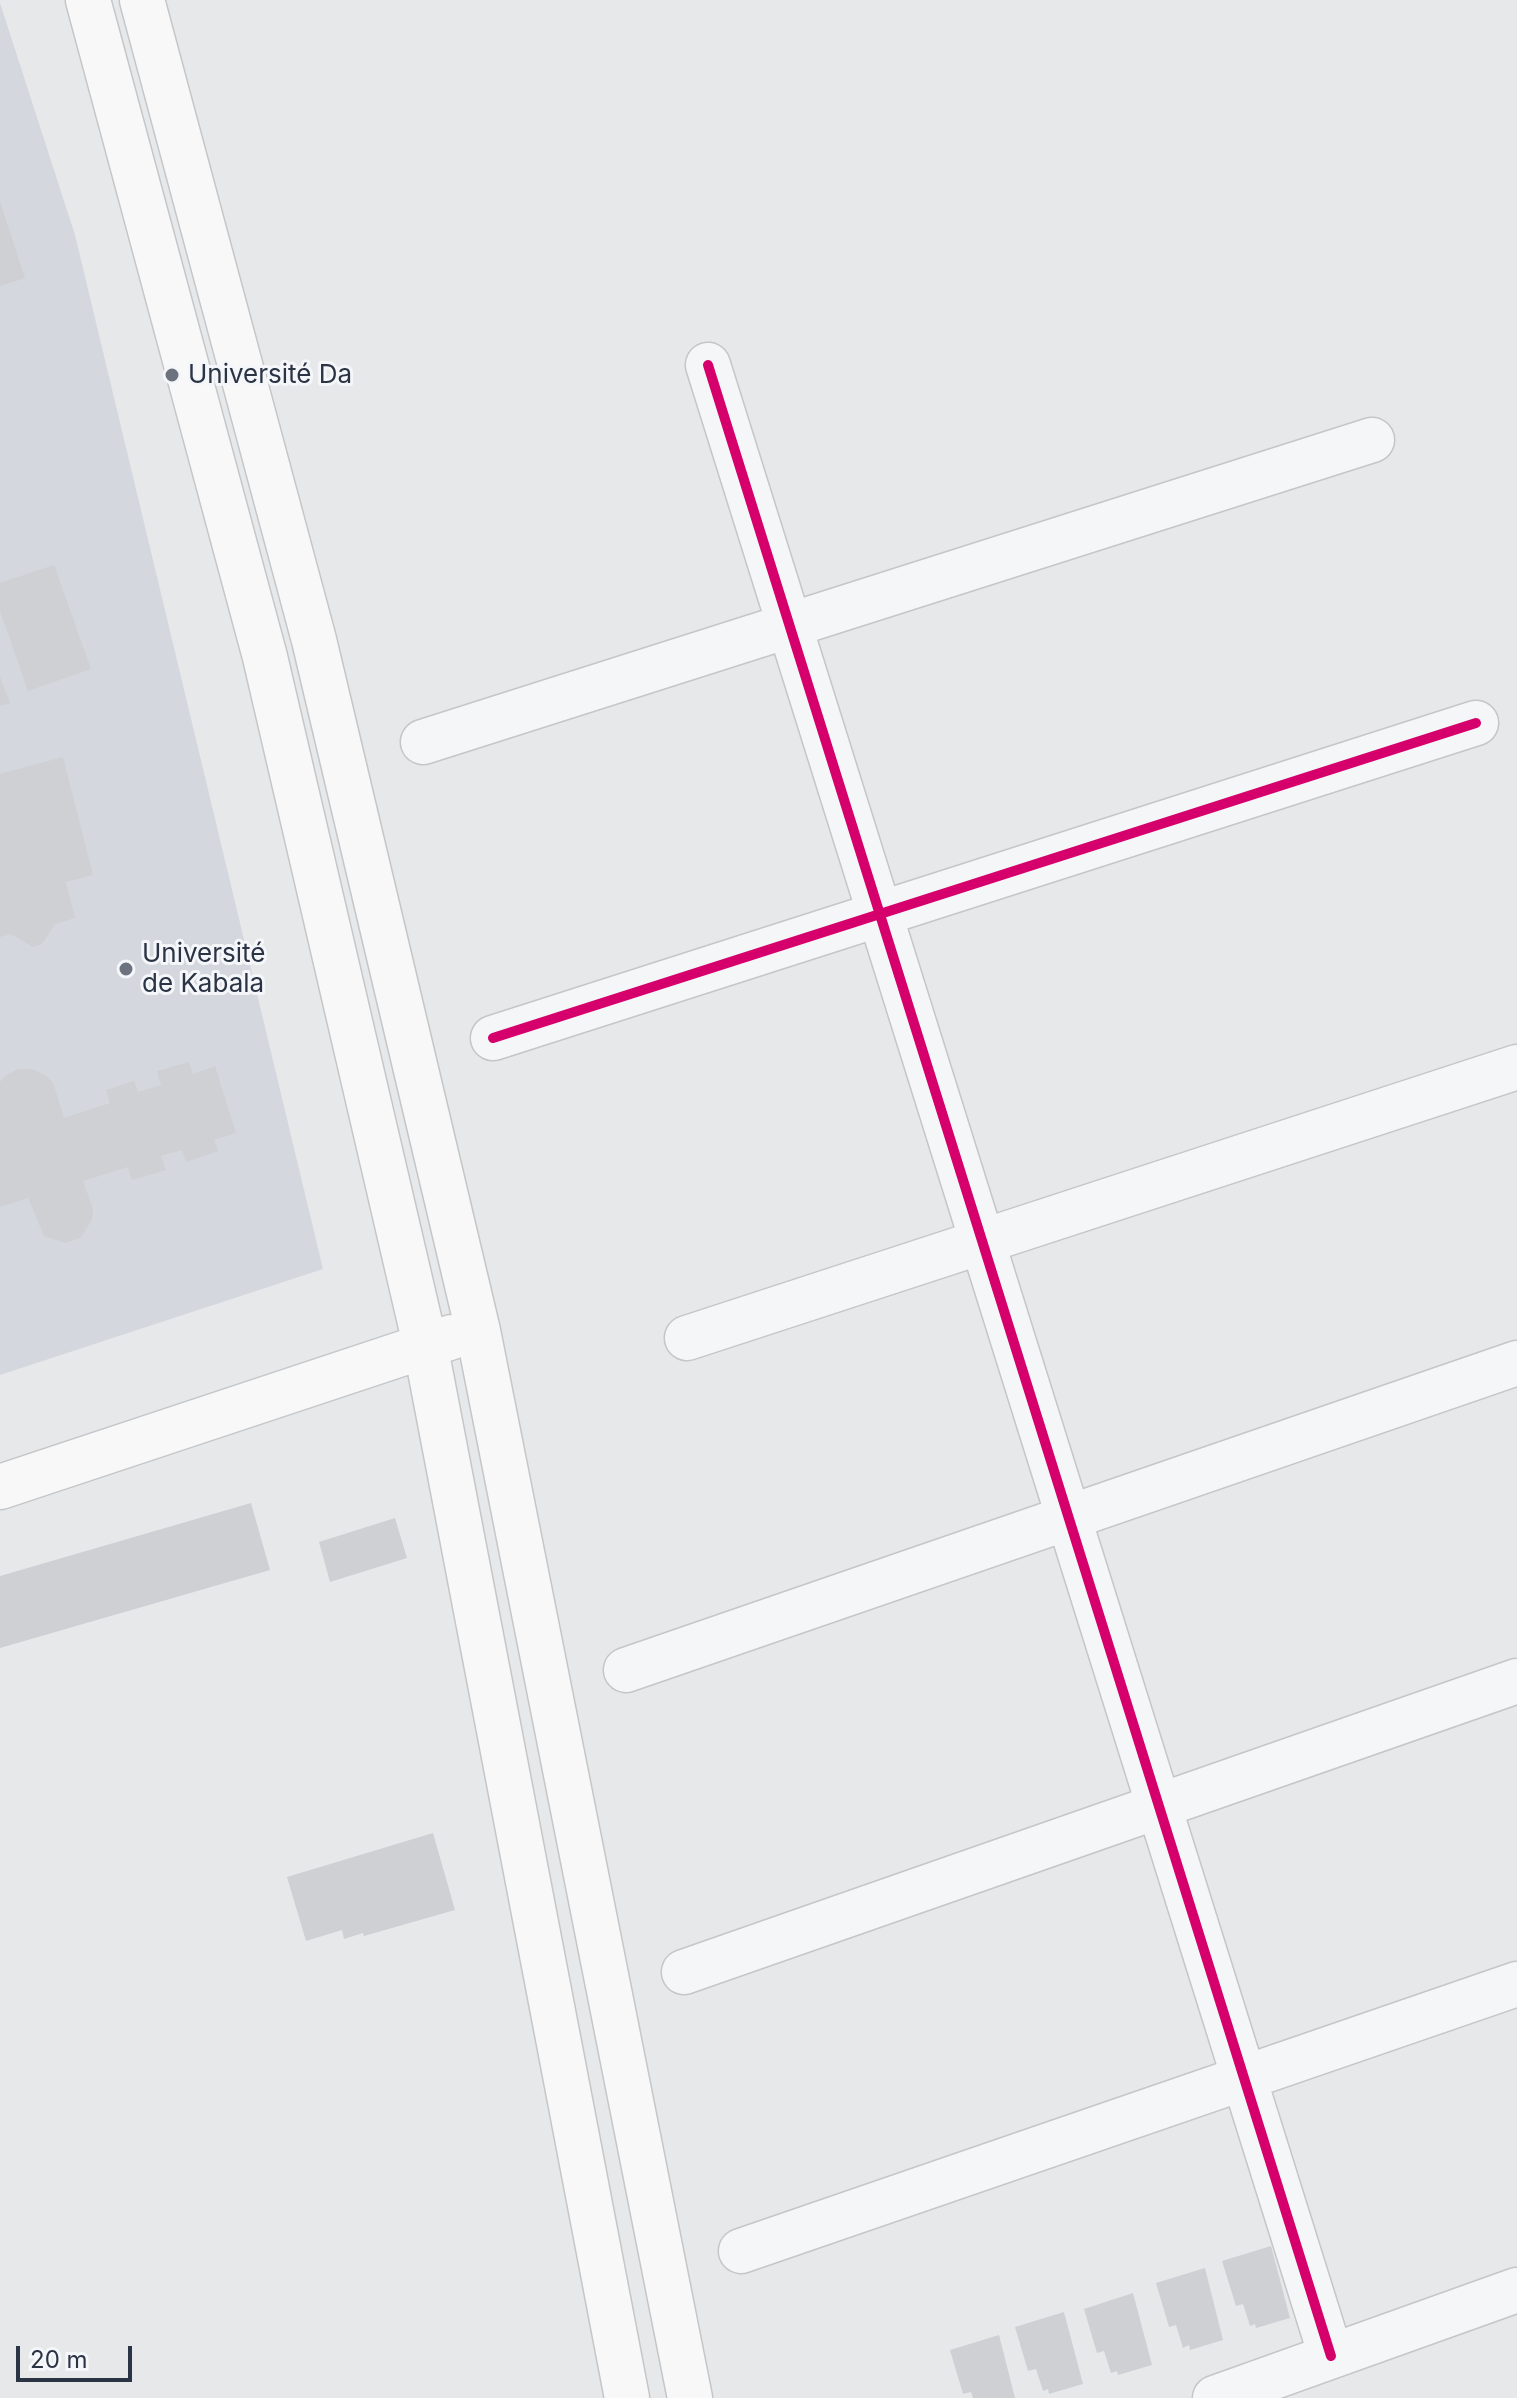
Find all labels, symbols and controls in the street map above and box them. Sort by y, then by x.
place label: Université Da [188,359,352,391]
marker: Université Da [163,366,181,384]
place label: Université de Kabala [142,938,265,1000]
marker: Université de Kabala [117,960,135,978]
scale bar [20,2330,136,2380]
text: 20 m [30,2345,88,2374]

